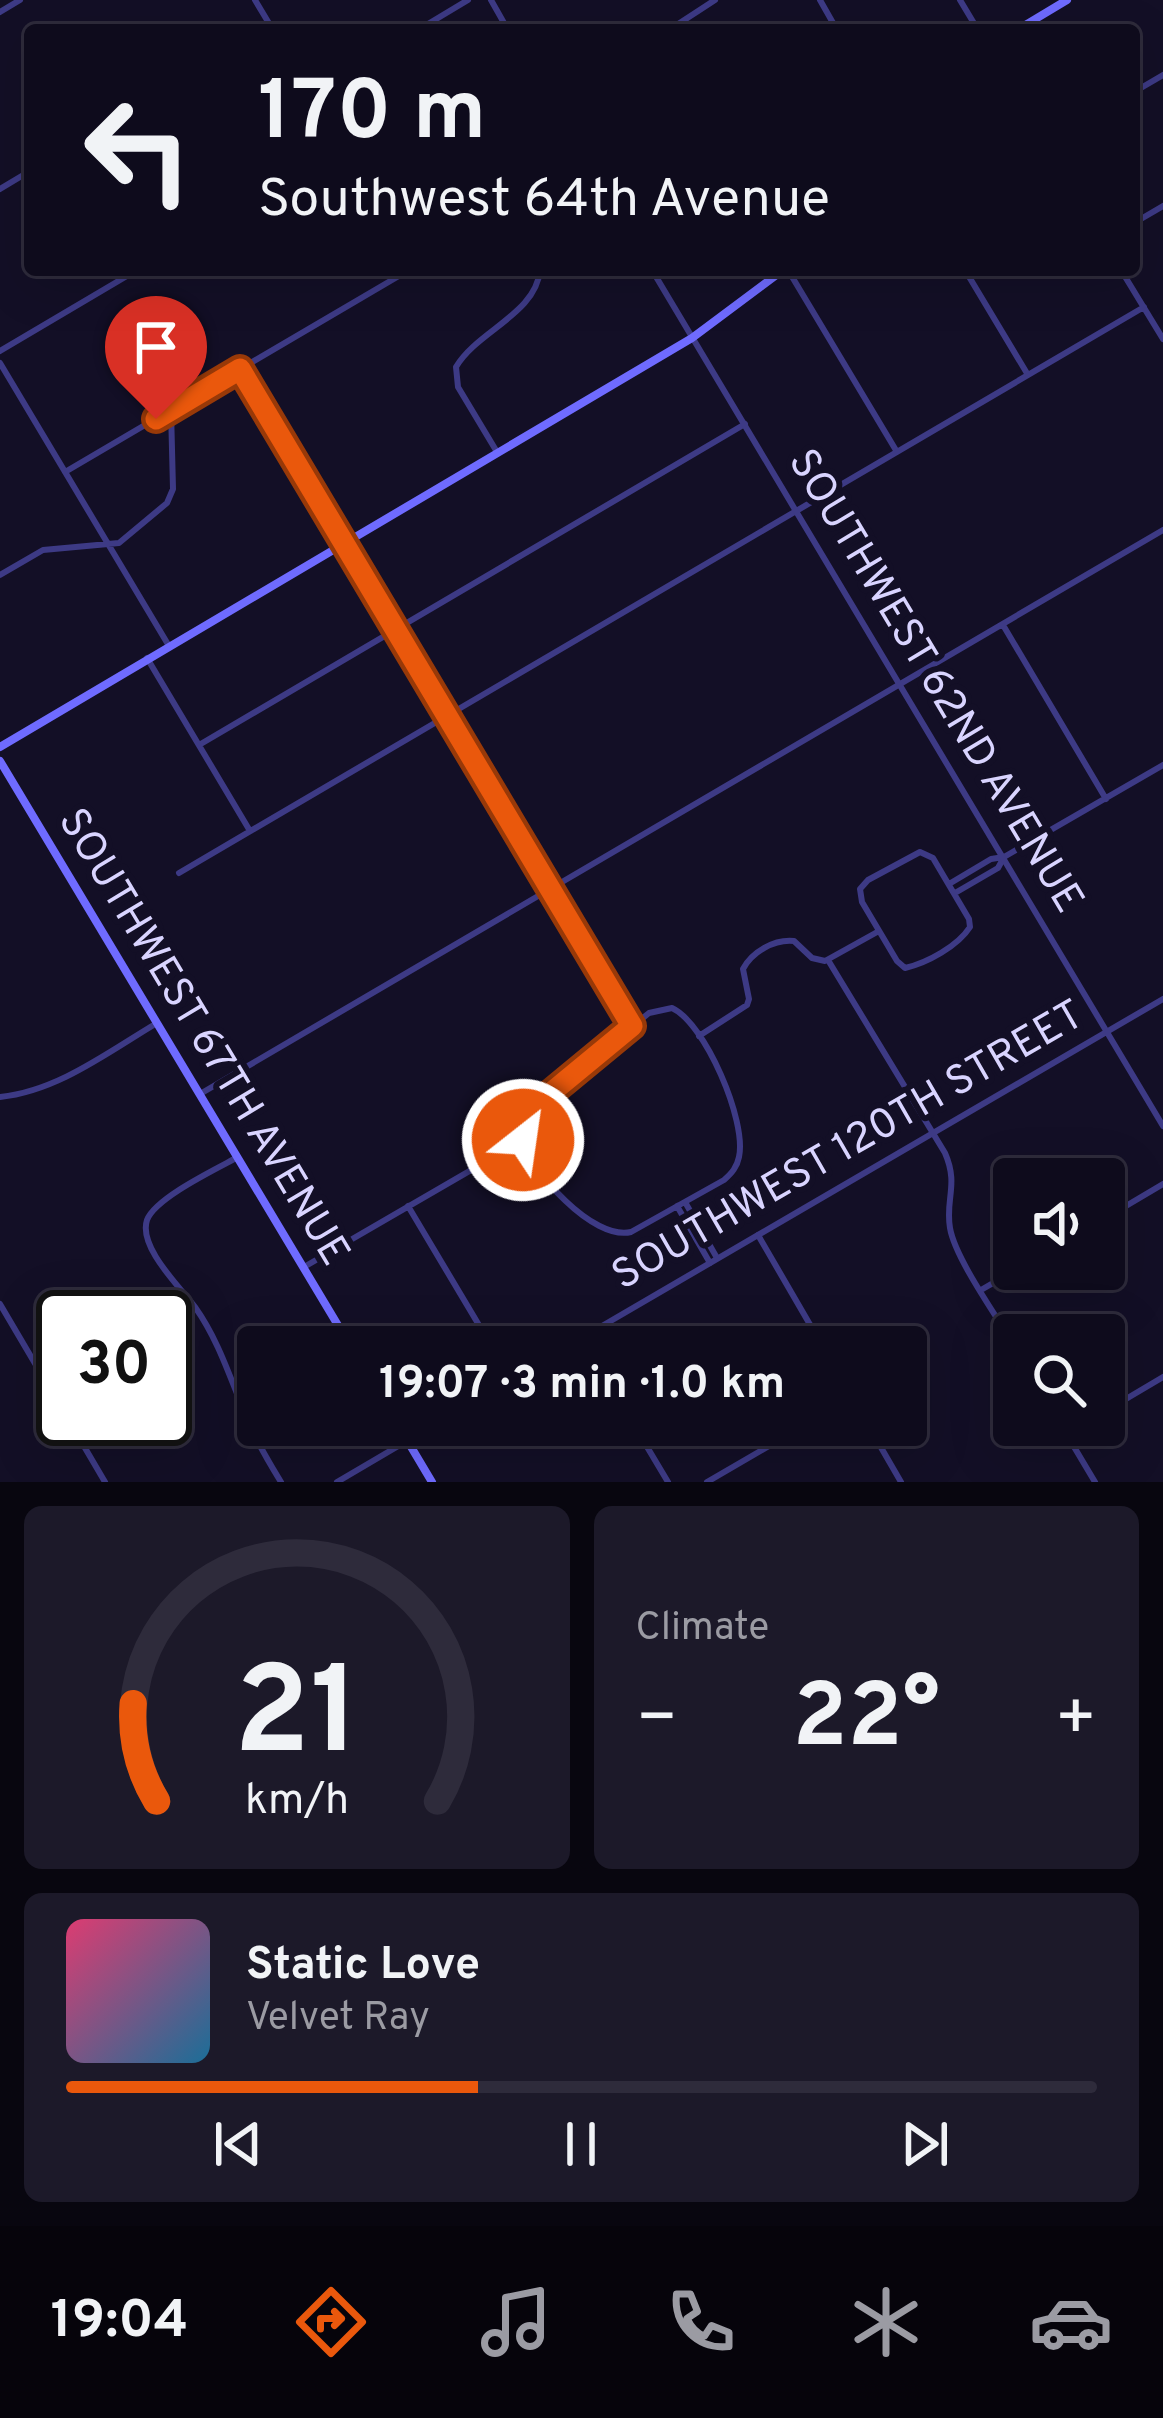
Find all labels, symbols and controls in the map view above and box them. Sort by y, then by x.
text: 170 m [258,63,486,169]
icon: left [60,72,216,228]
text: Southwest 64th Avenue [258,167,830,236]
pin [105,296,207,419]
icon: arrive [123,314,189,380]
street label: SOUTHWEST 62ND AVENUE [774,440,1094,924]
street label: SOUTHWEST 67TH AVENUE [44,800,360,1276]
street label: SOUTHWEST 120TH STREET [603,990,1095,1304]
position arrow [460,1077,586,1203]
map controls [993,1158,1125,1446]
button: sound [993,1158,1125,1290]
speed limit sign: 30 [36,1290,192,1446]
button: search [993,1314,1125,1446]
text: 19:07 · 3 min · 1.0 km [379,1357,785,1414]
text: Climate [636,1605,769,1654]
text: 21 [234,1640,360,1798]
text: 22° [792,1665,940,1778]
text: − [636,1680,678,1763]
text: + [1054,1680,1097,1763]
text: km/h [245,1774,349,1828]
text: Static Love [246,1938,480,1995]
text: Velvet Ray [246,1995,430,2044]
icon: previous [205,2111,271,2177]
icon: pause [548,2111,614,2177]
icon: next [892,2111,958,2177]
icon: directions [289,2280,373,2364]
icon: music [474,2280,558,2364]
icon: phone [659,2280,743,2364]
icon: climate [844,2280,928,2364]
icon: car [1029,2280,1113,2364]
text: 19:04 [50,2288,189,2357]

